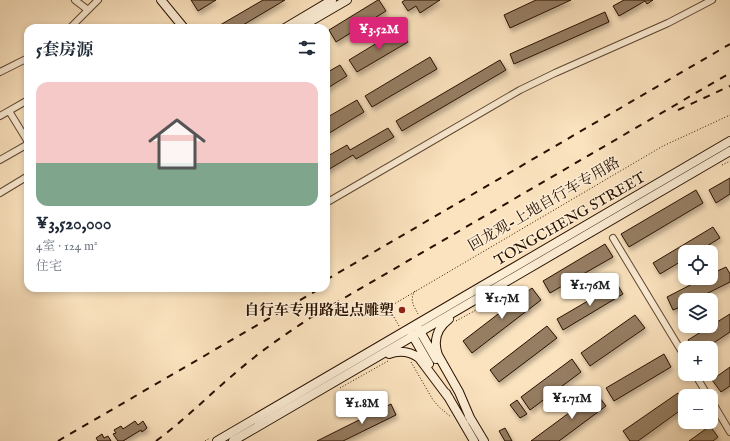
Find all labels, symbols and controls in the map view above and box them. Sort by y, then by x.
pin: ¥3.52M [346,17,412,51]
text: ¥3.52M [359,21,399,38]
icon: filters [296,37,318,59]
text: 5套房源 [36,40,93,61]
icon: home [141,108,213,180]
street label: 回龙观-上地自行车专用路 [465,153,623,255]
street label: TONGCHENG STREET [491,168,649,270]
text: ¥3,520,000 [36,214,111,235]
text: 4室 · 124 m² [36,238,98,255]
map controls [678,245,718,429]
button: locate [678,245,718,285]
text: 住宅 [36,258,62,275]
pin: ¥1.76M [557,273,623,307]
text: ¥1.76M [570,277,610,294]
pin: ¥1.7M [474,286,530,320]
text: ¥1.7M [485,290,519,307]
button: layers [678,293,718,333]
place label: 自行车专用路起点雕塑 [244,301,394,320]
marker: 自行车专用路起点雕塑 [397,305,407,315]
button: + [678,341,718,381]
pin: ¥1.71M [539,386,605,420]
button: − [678,389,718,429]
text: ¥1.71M [552,390,592,407]
pin: ¥1.8M [334,391,390,425]
text: ¥1.8M [345,395,379,412]

